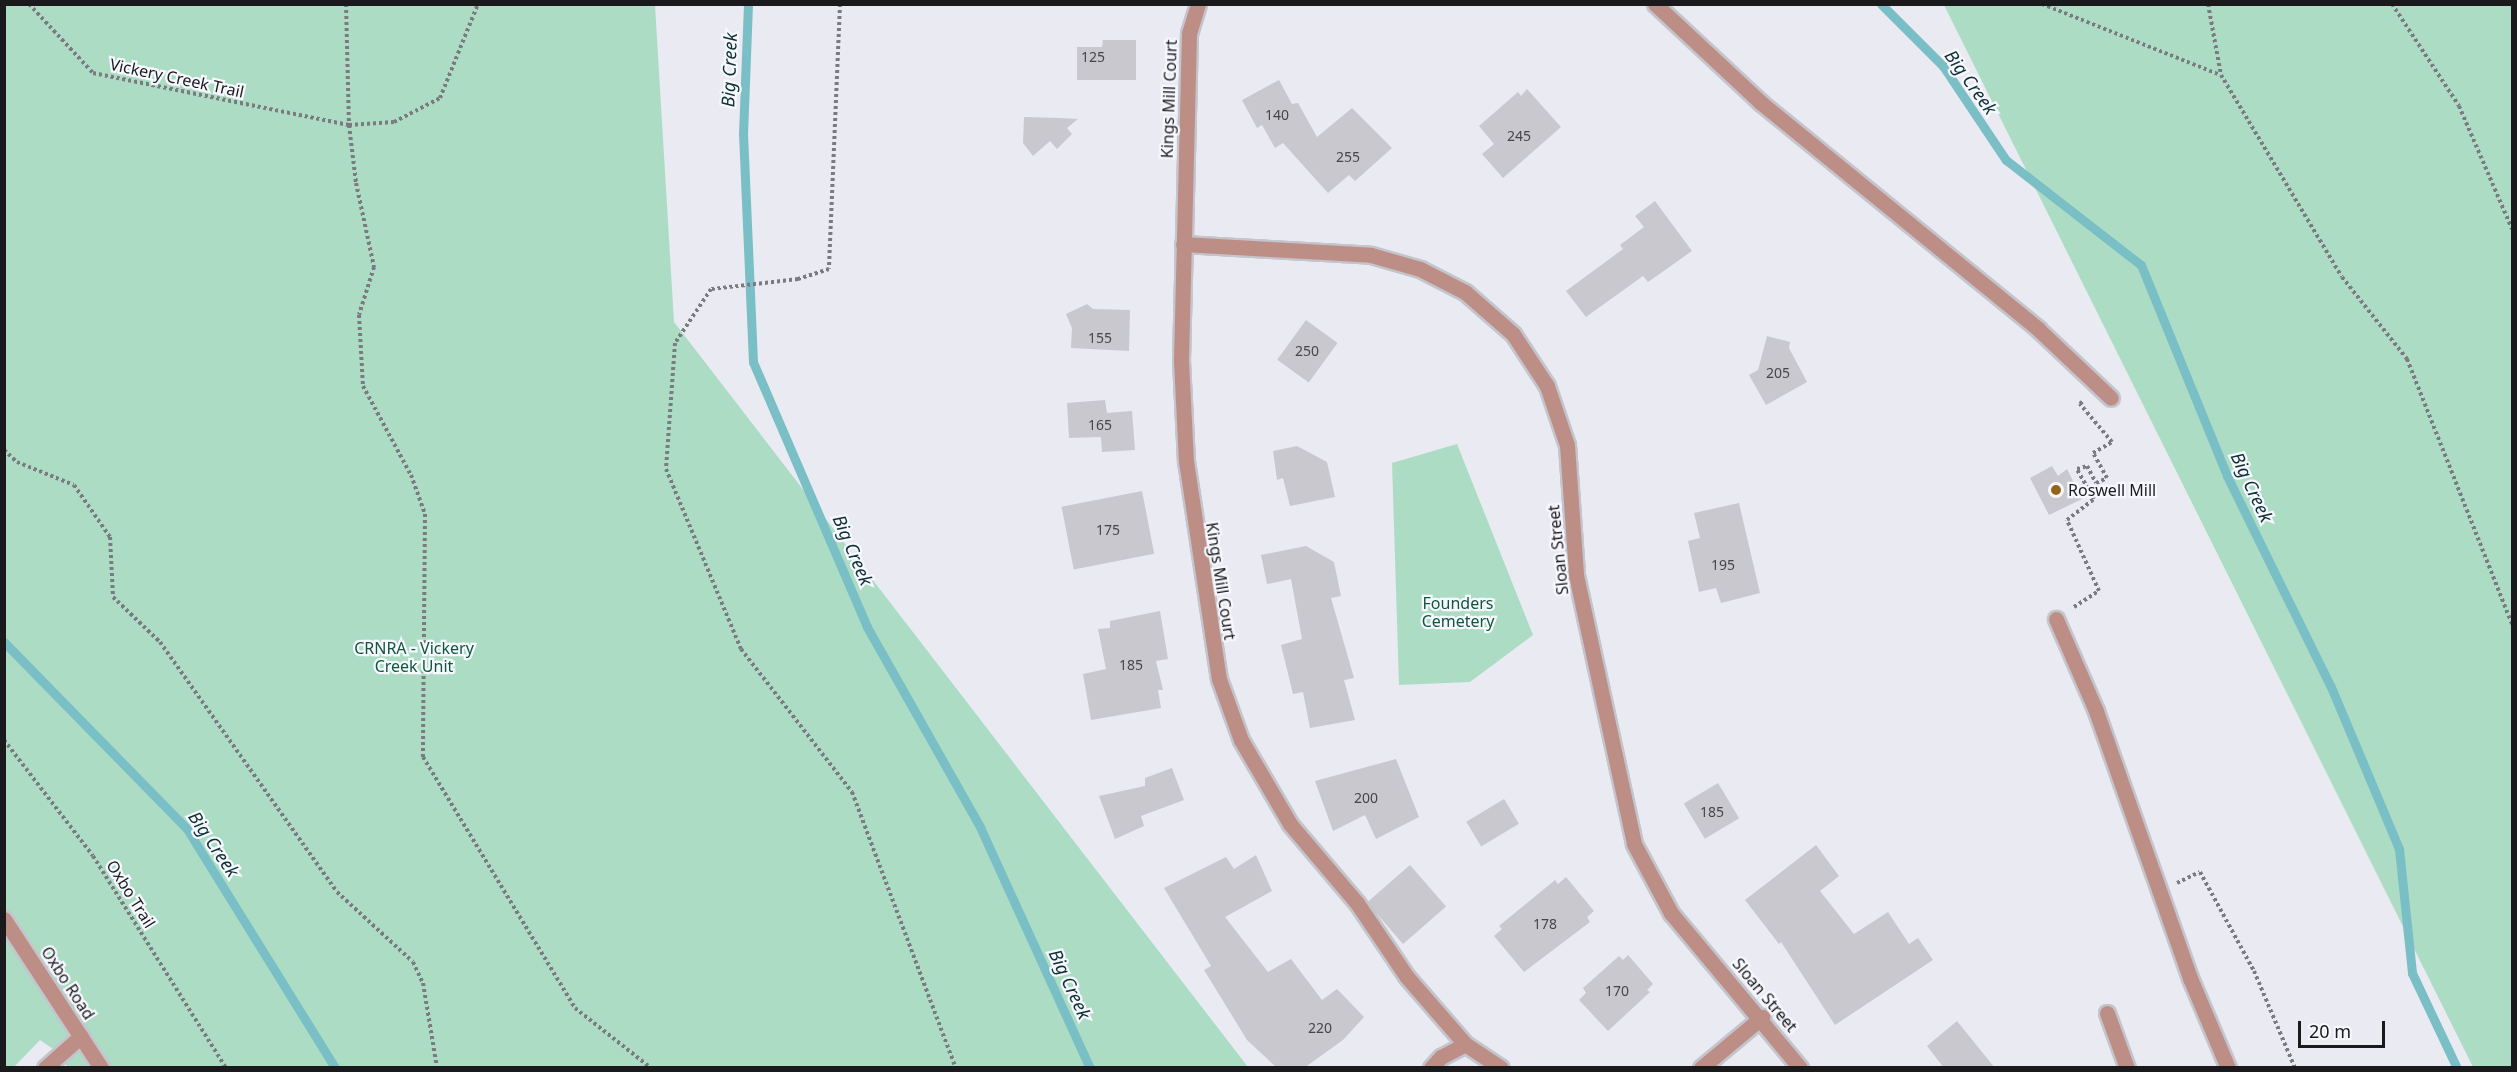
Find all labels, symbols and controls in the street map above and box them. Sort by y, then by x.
water label: Big Creek [717,32,741,108]
street label: Kings Mill Court [1157,39,1181,159]
water label: Big Creek [1940,45,2002,119]
house number: 125 [1081,49,1105,65]
street label: Vickery Creek Trail [108,54,246,102]
house number: 140 [1265,107,1289,123]
house number: 245 [1507,128,1531,144]
house number: 255 [1336,149,1360,165]
house number: 155 [1088,330,1112,346]
house number: 250 [1295,343,1319,359]
house number: 205 [1766,365,1790,381]
house number: 165 [1088,417,1112,433]
water label: Big Creek [2226,449,2278,525]
place label: Roswell Mill [2068,480,2156,500]
marker: Roswell Mill [2049,483,2063,497]
street label: Sloan Street [1544,504,1572,596]
water label: Big Creek [828,511,878,589]
street label: Kings Mill Court [1202,521,1240,641]
house number: 175 [1096,522,1120,538]
house number: 195 [1711,557,1735,573]
park label: Founders Cemetery [1422,593,1494,631]
park label: CRNRA - Vickery Creek Unit [354,638,474,676]
house number: 185 [1119,657,1143,673]
house number: 200 [1354,790,1378,806]
house number: 185 [1700,804,1724,820]
water label: Big Creek [184,807,244,881]
street label: Oxbo Trail [103,857,159,931]
house number: 178 [1533,916,1557,932]
street label: Oxbo Road [37,943,99,1023]
water label: Big Creek [1044,946,1096,1022]
street label: Sloan Street [1729,954,1801,1036]
house number: 170 [1605,983,1629,999]
scale bar [2301,1009,2388,1047]
text: 20 m [2309,1019,2351,1043]
house number: 220 [1308,1020,1332,1036]

